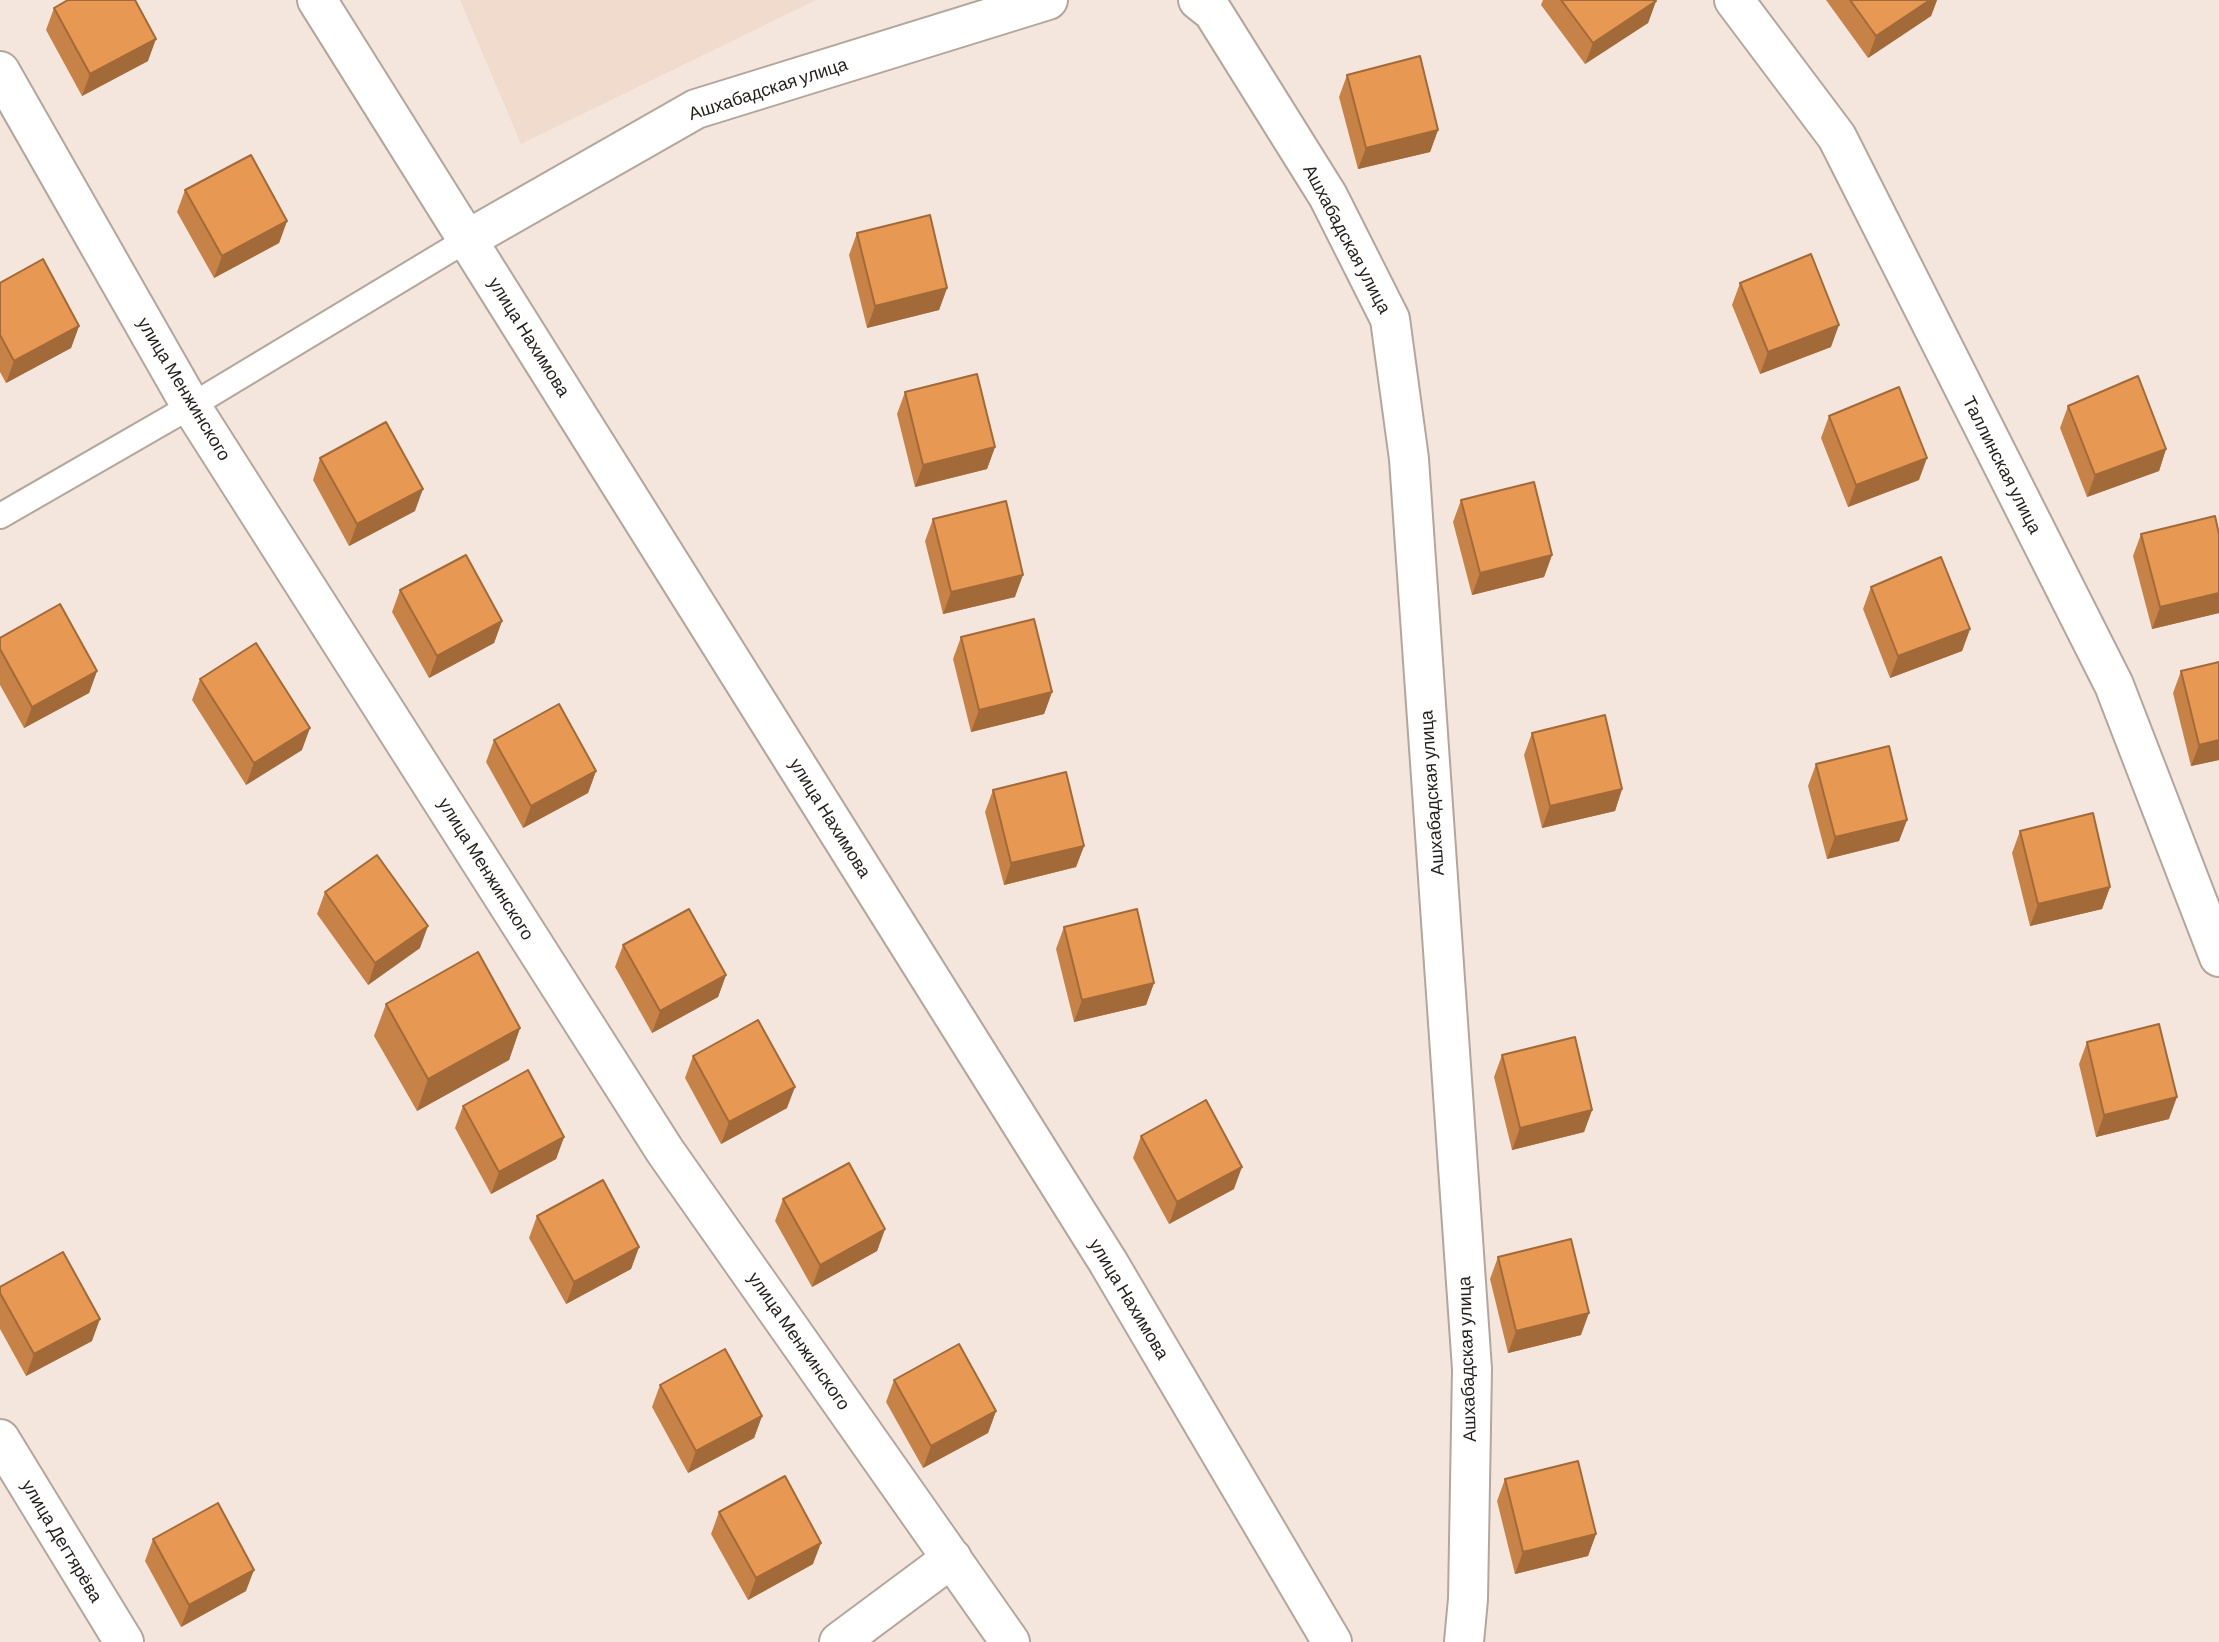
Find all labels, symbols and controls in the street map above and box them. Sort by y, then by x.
street label: Ашхабадская улица [686,53,850,125]
street label: Ашхабадская улица [1299,161,1395,317]
street label: улица Нахимова [484,273,574,401]
street label: улица Менжинского [133,313,235,465]
street label: Таллинская улица [1958,393,2046,537]
street label: Ашхабадская улица [1415,710,1449,876]
street label: улица Нахимова [785,754,875,882]
street label: улица Менжинского [434,794,538,944]
street label: улица Нахимова [1084,1235,1174,1363]
street label: улица Менжинского [743,1268,855,1414]
street label: Ашхабадская улица [1453,1276,1481,1442]
street label: улица Дегтярёва [17,1476,107,1606]

